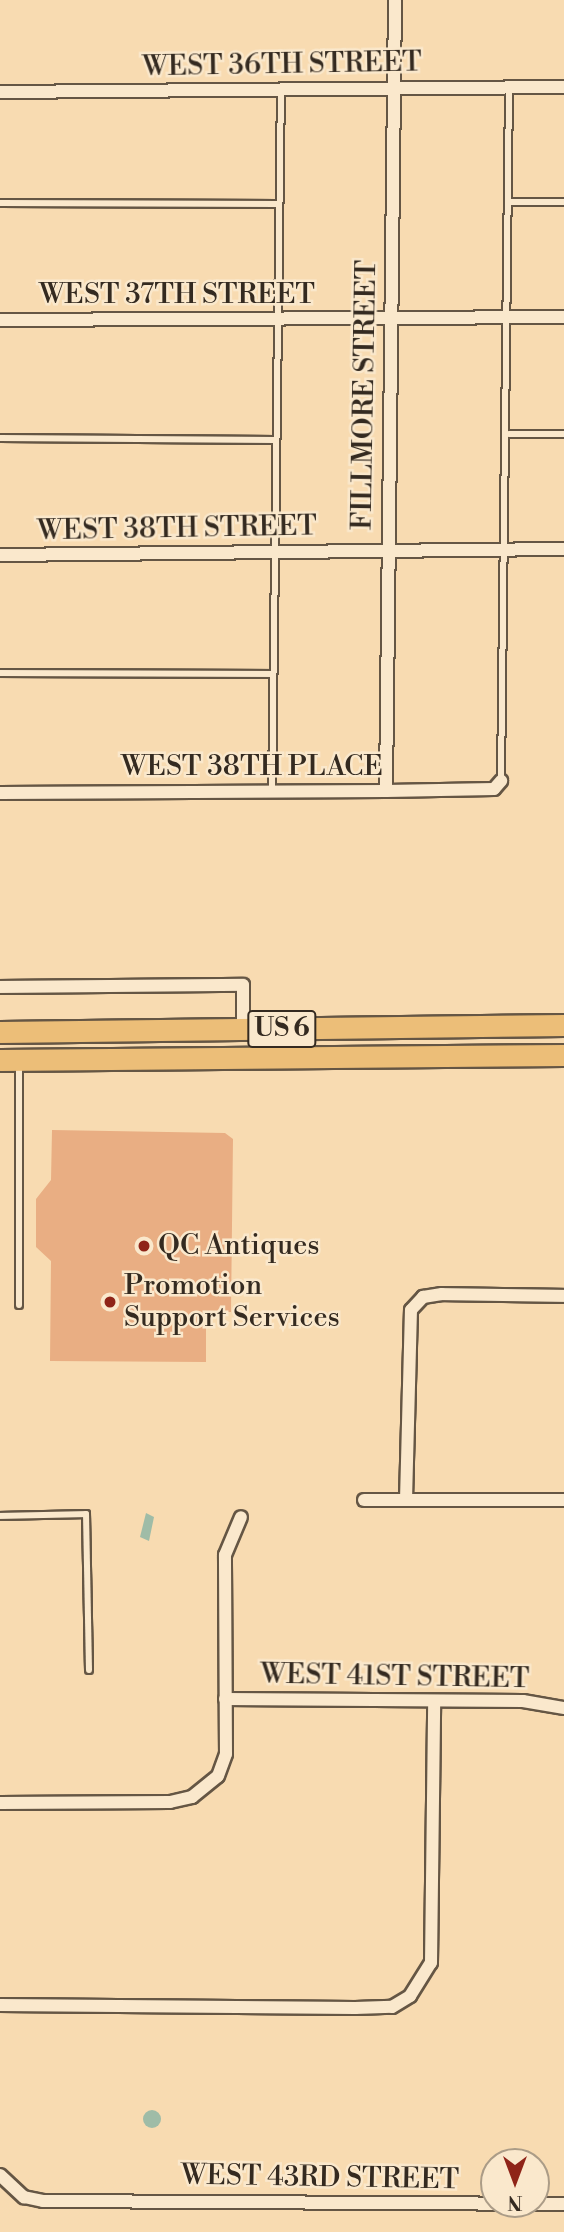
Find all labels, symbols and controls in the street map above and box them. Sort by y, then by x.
street label: WEST 36TH STREET [142,46,422,84]
street label: FILLMORE STREET [346,260,384,530]
street label: WEST 37TH STREET [39,278,315,312]
street label: WEST 38TH STREET [37,510,317,548]
street label: WEST 38TH PLACE [121,750,383,784]
road number: US 6 [247,1006,317,1052]
place label: QC Antiques [158,1229,320,1263]
marker: QC Antiques [136,1238,152,1254]
place label: Promotion Support Services [124,1269,340,1335]
marker: Promotion Support Services [102,1294,118,1310]
street label: WEST 41ST STREET [260,1658,530,1696]
north arrow [480,2148,550,2218]
street label: WEST 43RD STREET [181,2159,459,2197]
text: N [507,2190,523,2214]

